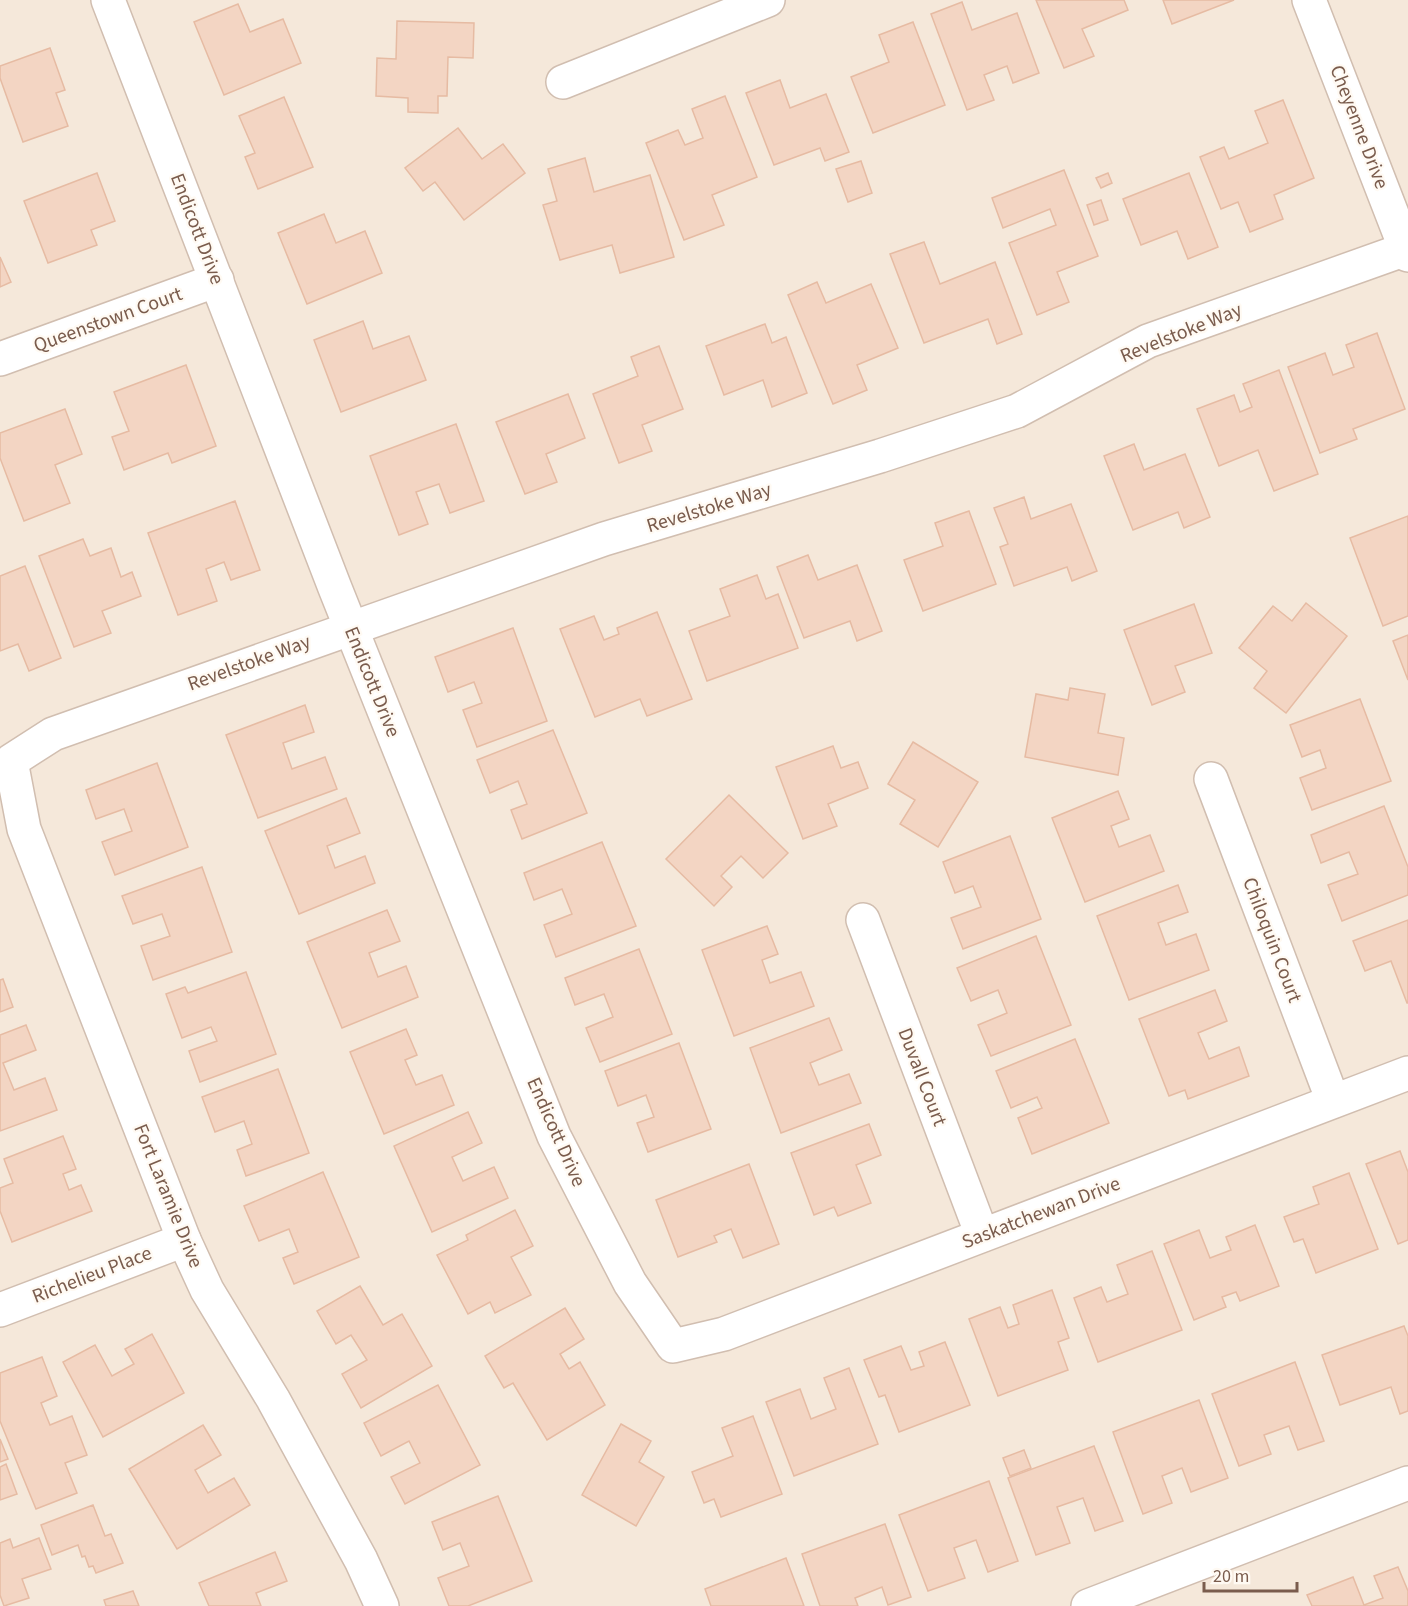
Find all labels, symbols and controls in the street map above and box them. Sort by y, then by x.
street label: Cheyenne Drive [1323,61,1396,193]
street label: Endicott Drive [163,169,231,289]
street label: Queenstown Court [30,280,186,360]
street label: Revelstoke Way [1116,296,1247,370]
street label: Revelstoke Way [643,476,775,540]
street label: Endicott Drive [337,622,407,742]
street label: Revelstoke Way [184,628,315,698]
street label: Chiloquin Court [1235,873,1309,1007]
street label: Duvall Court [890,1024,954,1130]
street label: Endicott Drive [519,1073,593,1191]
street label: Fort Laramie Drive [126,1120,210,1272]
street label: Saskatchewan Drive [958,1170,1124,1256]
street label: Richelieu Place [28,1239,156,1311]
scale bar [1204,1555,1297,1593]
text: 20 m [1213,1564,1249,1589]

